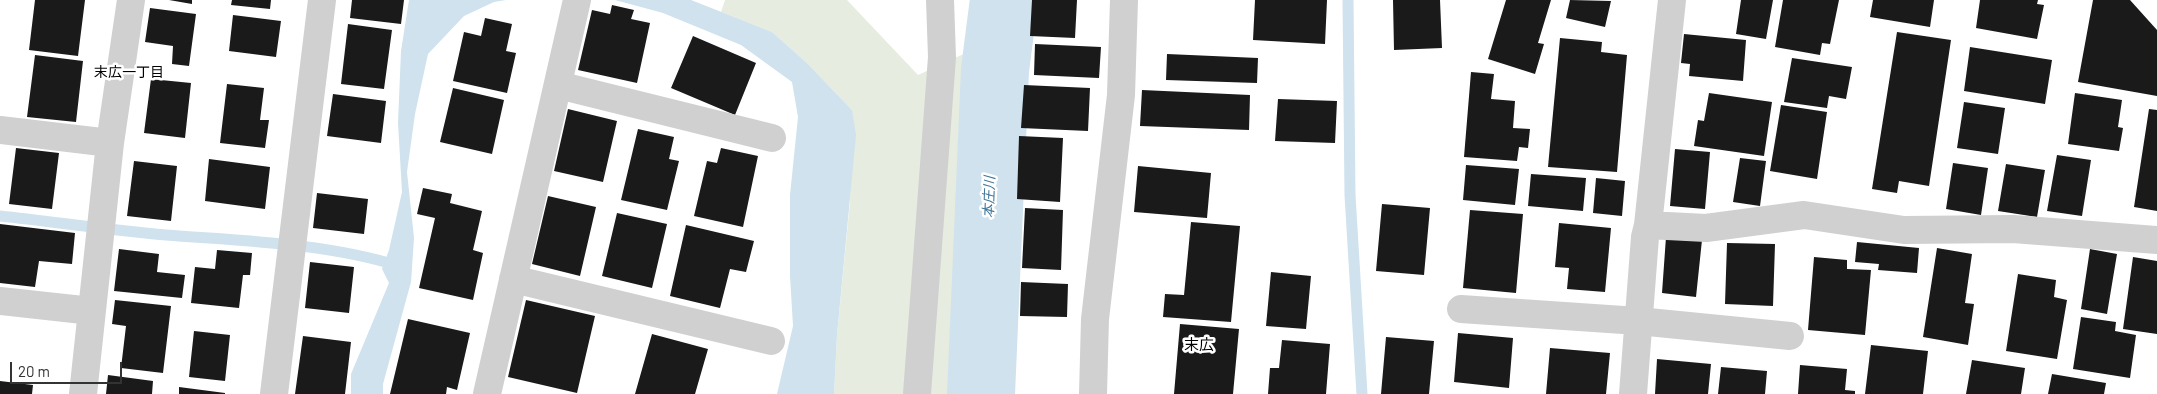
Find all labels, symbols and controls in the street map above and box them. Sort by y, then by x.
district label: 末広一丁目 [94,64,164,80]
water label: 本庄川 [980,176,998,218]
district label: 末広 [1184,336,1214,354]
scale bar [12,352,125,384]
text: 20 m [18,362,50,380]

